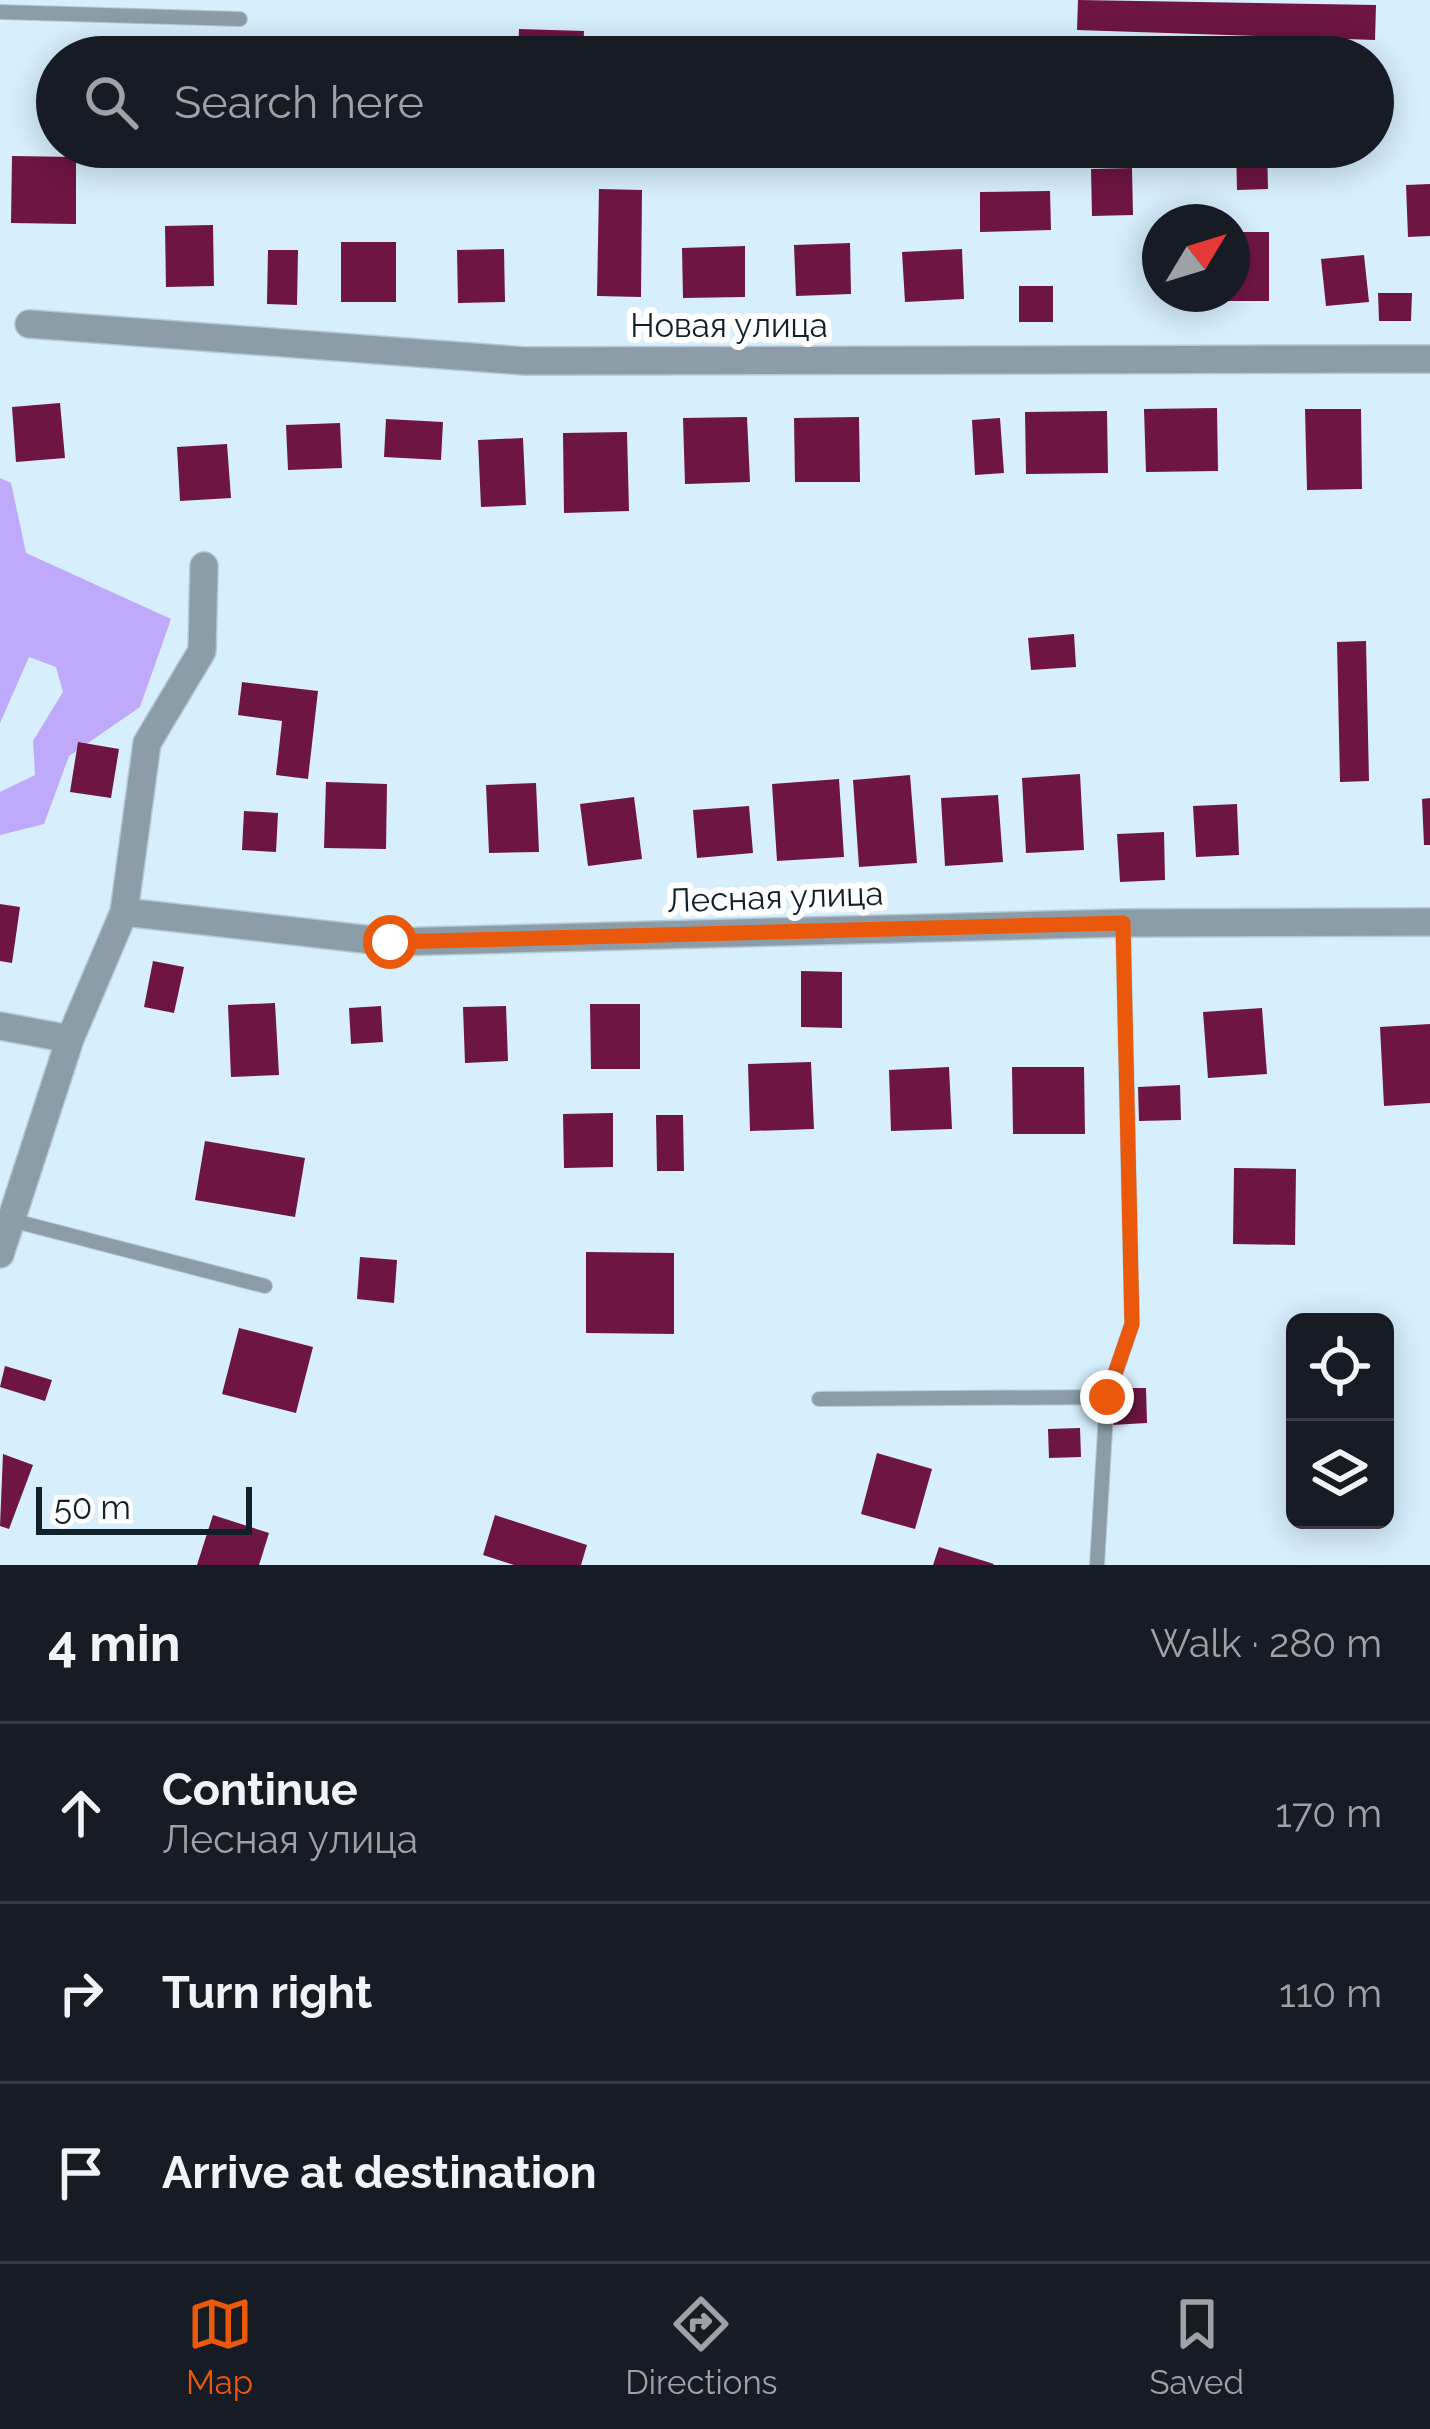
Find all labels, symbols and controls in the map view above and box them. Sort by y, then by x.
search box [36,36,1394,168]
icon: search [78,69,144,135]
text: Search here [174,76,424,129]
north arrow [1142,204,1250,312]
street label: Новая улица [630,306,828,345]
street label: Лесная улица [666,874,884,920]
route start [363,915,417,969]
map controls [1286,1313,1394,1529]
button: locate [1286,1313,1394,1421]
route end [1080,1370,1134,1424]
button: layers [1286,1421,1394,1529]
scale bar [36,1481,252,1534]
text: 50 m [54,1488,131,1527]
text: 4 min [48,1613,181,1673]
text: Walk · 280 m [1150,1620,1382,1666]
text: Continue [162,1763,358,1816]
icon: ahead [48,1780,114,1846]
text: 170 m [1275,1790,1382,1836]
text: Лесная улица [162,1816,418,1862]
icon: right [48,1960,114,2026]
text: Turn right [162,1966,372,2019]
text: 110 m [1279,1970,1382,2016]
icon: arrive [48,2140,114,2206]
text: Arrive at destination [162,2146,597,2199]
tab: Map [186,2291,253,2402]
tab: Directions [625,2291,778,2402]
tab: Saved [1150,2291,1244,2402]

